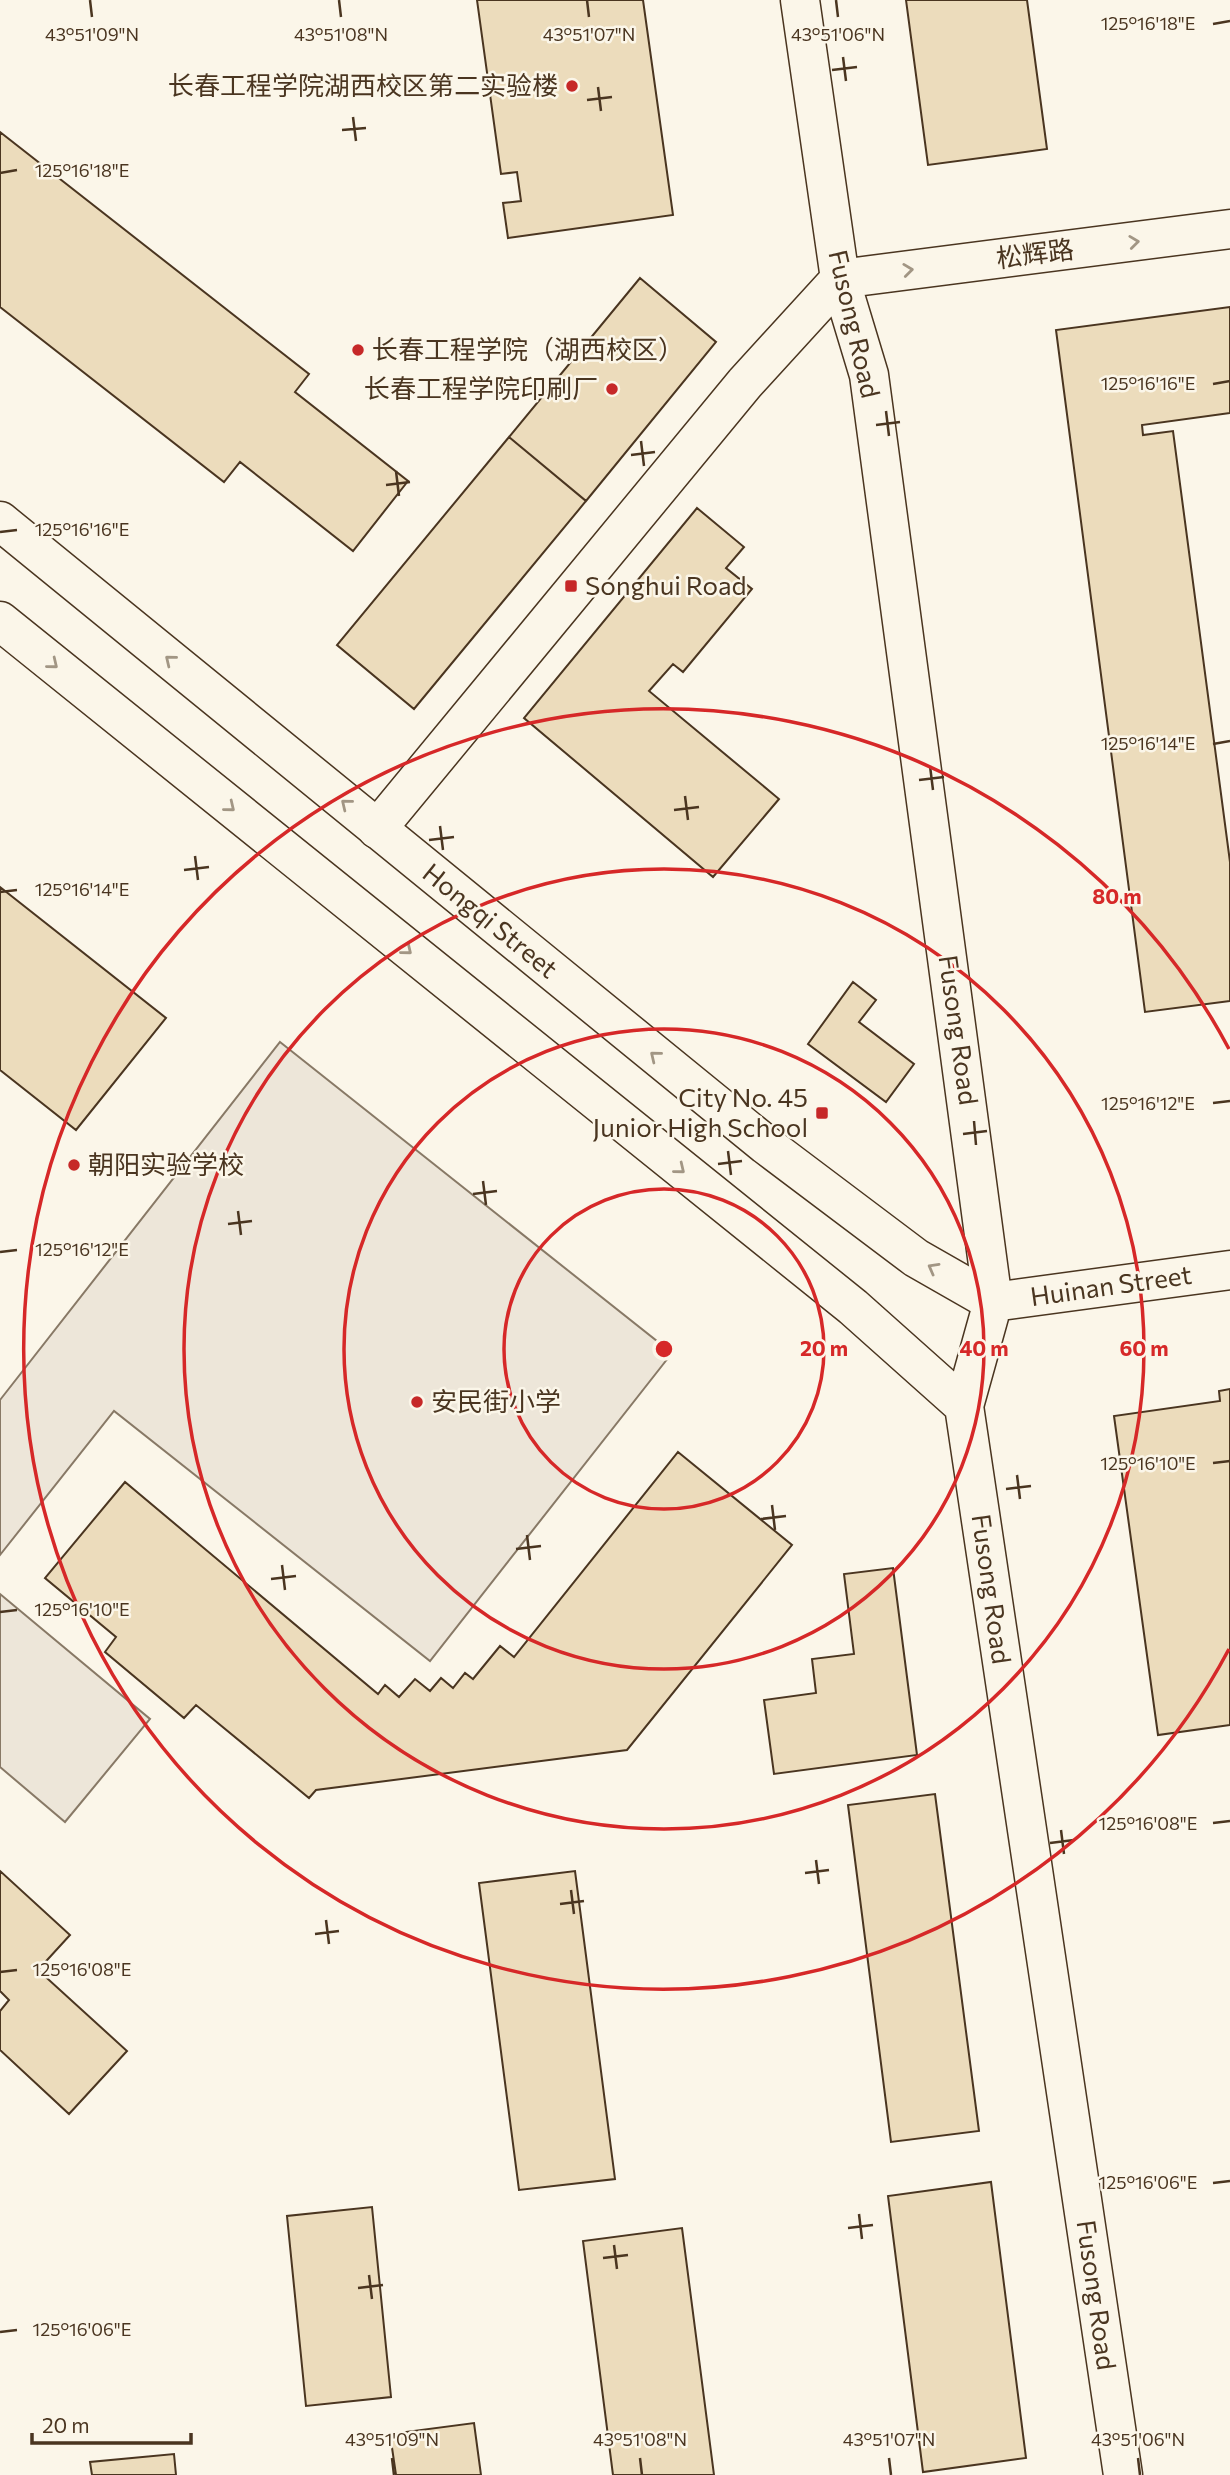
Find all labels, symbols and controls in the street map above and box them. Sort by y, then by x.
text: 125°16'18"E [1101,12,1195,34]
text: 43°51'09"N [45,23,139,45]
text: 43°51'08"N [294,23,388,45]
text: 43°51'07"N [543,23,635,45]
text: 43°51'06"N [791,23,885,45]
place label: 长春工程学院湖西校区第二实验楼 [168,69,558,100]
marker: 长春工程学院湖西校区第二实验楼 [564,78,580,94]
text: 125°16'18"E [35,159,129,181]
street label: 松辉路 [994,232,1075,273]
one-way arrow [1128,234,1140,249]
street label: Fusong Road [823,247,888,401]
one-way arrow [902,263,914,278]
place label: 长春工程学院（湖西校区） [372,333,684,364]
marker: 长春工程学院（湖西校区） [350,342,366,358]
place label: 长春工程学院印刷厂 [364,372,598,403]
text: 125°16'16"E [1101,372,1195,394]
marker: 长春工程学院印刷厂 [604,381,620,397]
text: 125°16'16"E [35,518,129,540]
place label: Songhui Road [585,569,747,600]
marker: Songhui Road [563,578,579,594]
one-way arrow [45,656,58,668]
one-way arrow [165,656,178,668]
text: 125°16'14"E [1101,732,1195,754]
one-way arrow [222,799,234,812]
one-way arrow [342,800,355,812]
street label: Hongqi Street [417,856,564,984]
text: 125°16'14"E [35,878,129,900]
text: 80 m [1092,883,1142,908]
one-way arrow [399,942,412,954]
street label: Fusong Road [934,953,985,1107]
one-way arrow [651,1051,663,1064]
place label: City No. 45 Junior High School [593,1081,808,1142]
text: 125°16'12"E [1101,1092,1195,1114]
marker: City No. 45 Junior High School [814,1105,830,1121]
place label: 朝阳实验学校 [88,1148,244,1179]
marker: 朝阳实验学校 [66,1157,82,1173]
one-way arrow [673,1160,685,1173]
text: 125°16'12"E [35,1238,129,1260]
street label: Huinan Street [1028,1258,1193,1311]
one-way arrow [928,1263,940,1276]
text: 20 m [800,1335,848,1360]
text: 40 m [959,1335,1009,1360]
text: 60 m [1119,1335,1169,1360]
centre of rings [652,1337,676,1361]
place label: 安民街小学 [431,1385,561,1416]
marker: 安民街小学 [409,1394,425,1410]
text: 125°16'10"E [1100,1452,1196,1474]
street label: Fusong Road [967,1512,1018,1666]
text: 125°16'10"E [34,1598,130,1620]
text: 125°16'08"E [1099,1812,1197,1834]
text: 125°16'08"E [33,1958,131,1980]
text: 125°16'06"E [1099,2171,1197,2193]
street label: Fusong Road [1072,2218,1123,2372]
text: 125°16'06"E [33,2318,131,2340]
scale bar [32,2402,191,2446]
text: 20 m [42,2412,90,2437]
text: 43°51'09"N [345,2428,439,2450]
text: 43°51'08"N [593,2428,687,2450]
text: 43°51'07"N [843,2428,935,2450]
text: 43°51'06"N [1091,2428,1185,2450]

